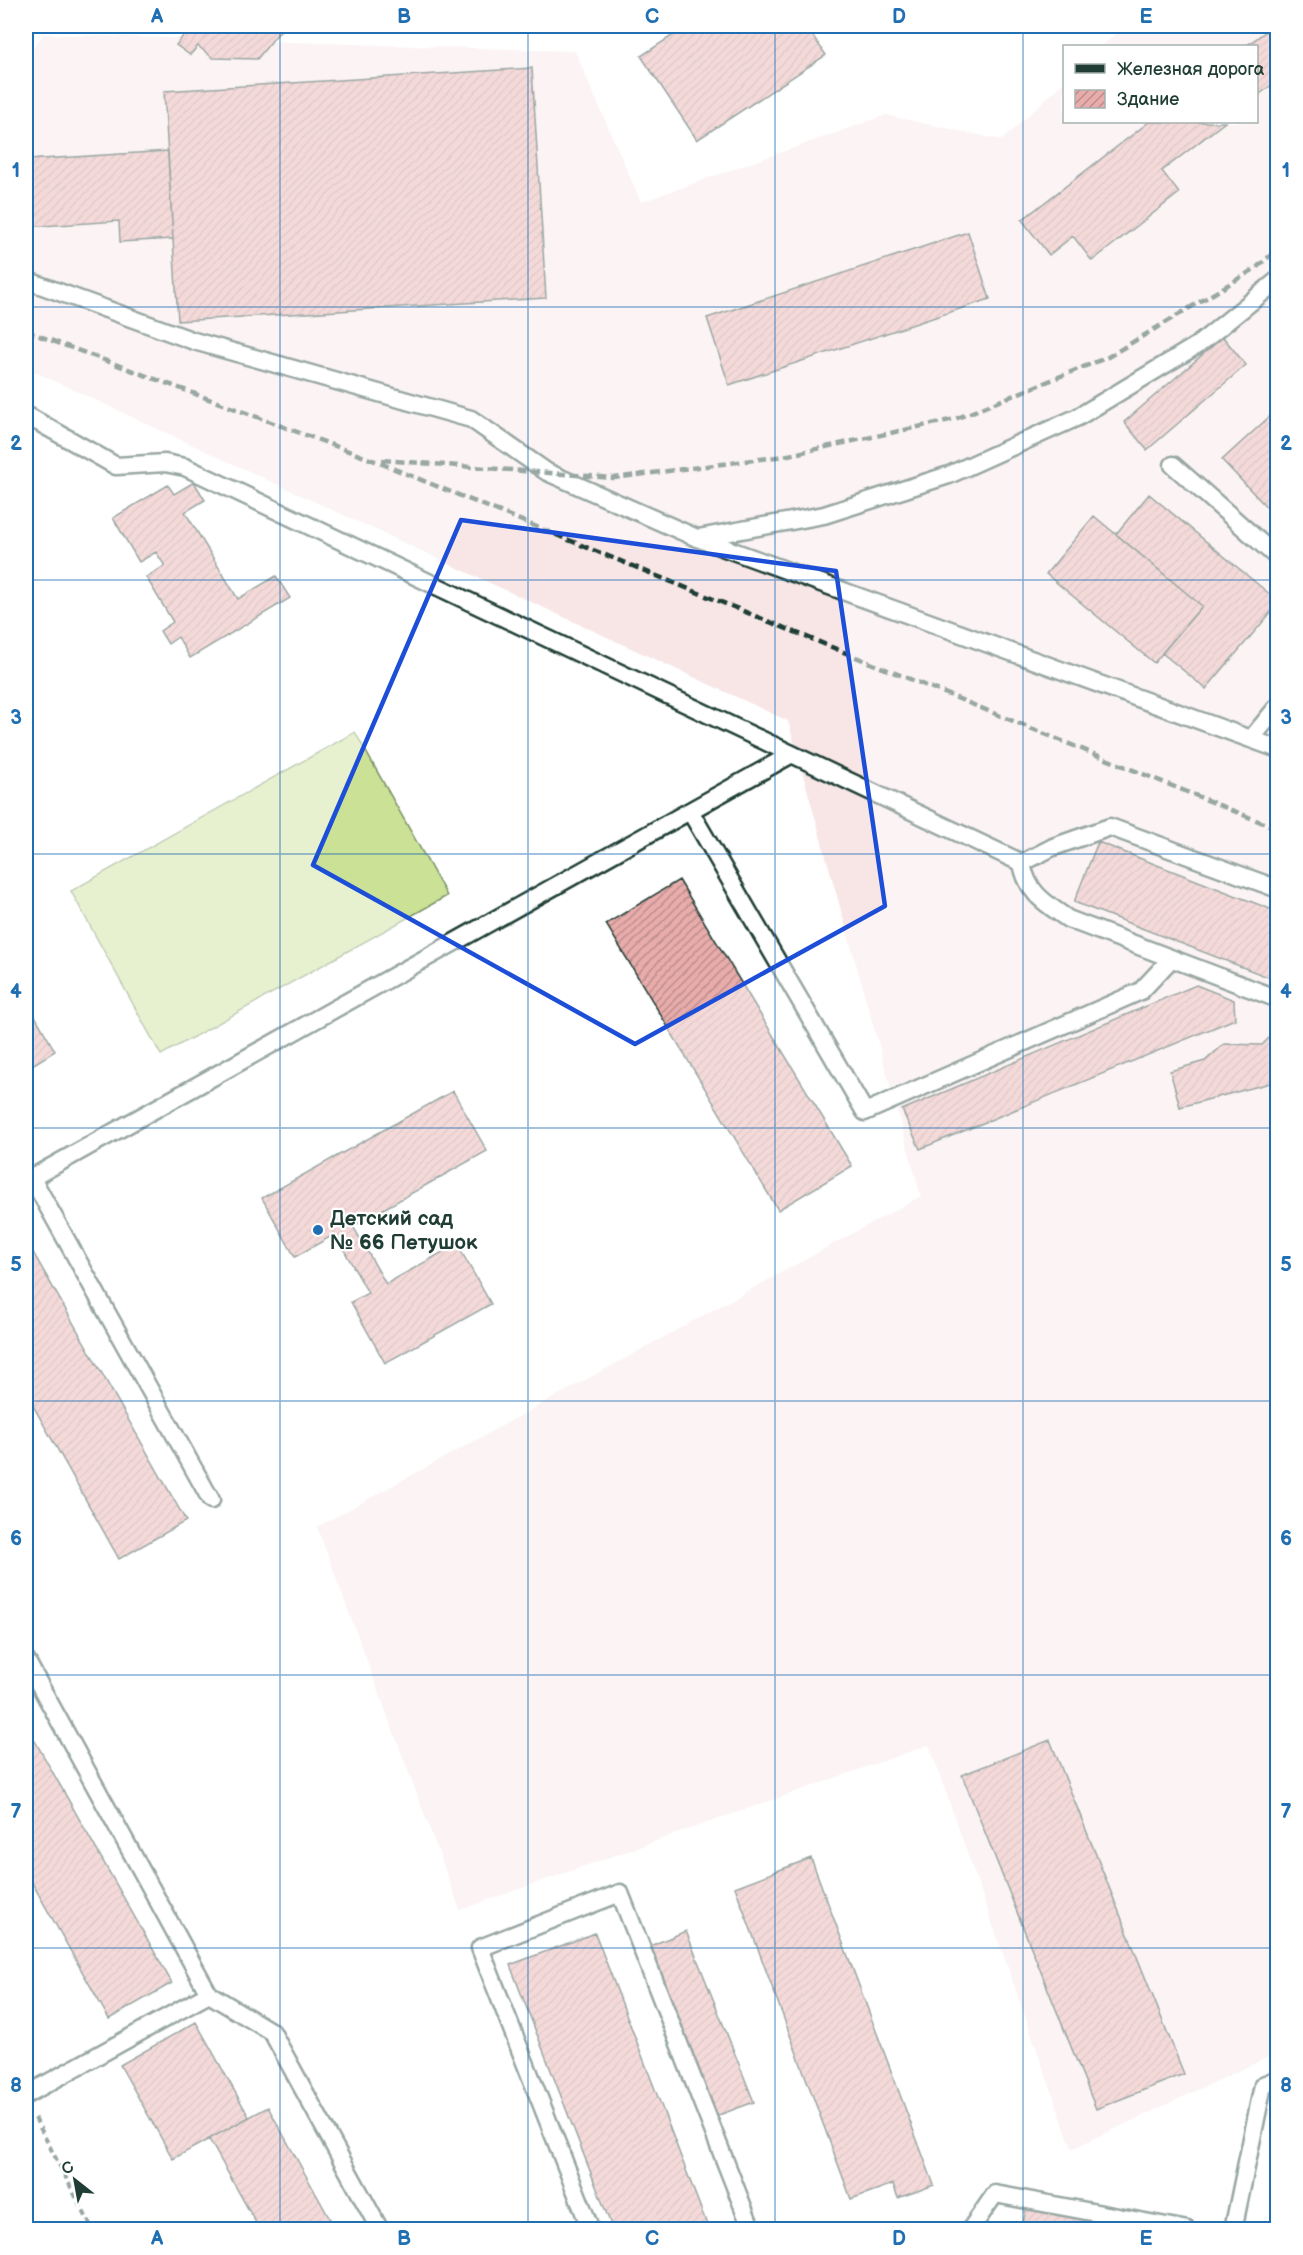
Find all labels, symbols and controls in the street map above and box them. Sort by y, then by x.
text: A [150,5,164,29]
text: B [397,5,411,29]
text: C [645,5,659,29]
text: D [892,5,906,29]
text: E [1140,5,1153,29]
legend [1063,45,1258,123]
text: Железная дорога [1117,59,1265,80]
text: Здание [1117,89,1179,110]
text: 1 [12,159,20,183]
text: 1 [1282,159,1290,183]
text: 2 [10,432,22,456]
text: 2 [1280,432,1292,456]
text: 3 [10,706,22,730]
text: 3 [1280,706,1292,730]
text: 4 [10,980,22,1004]
text: 4 [1280,980,1292,1004]
place label: Детский сад № 66 Петушок [330,1206,478,1255]
marker: Детский сад № 66 Петушок [311,1223,325,1237]
text: 5 [10,1253,22,1277]
text: 5 [1280,1253,1292,1277]
text: 6 [10,1527,22,1551]
text: 6 [1280,1527,1292,1551]
text: 7 [10,1800,22,1824]
text: 7 [1280,1800,1292,1824]
text: 8 [10,2074,22,2098]
text: 8 [1280,2074,1292,2098]
north arrow [45,2150,105,2210]
text: С [58,2157,78,2179]
text: A [150,2227,164,2251]
text: B [397,2227,411,2251]
text: C [645,2227,659,2251]
text: D [892,2227,906,2251]
text: E [1140,2227,1153,2251]

